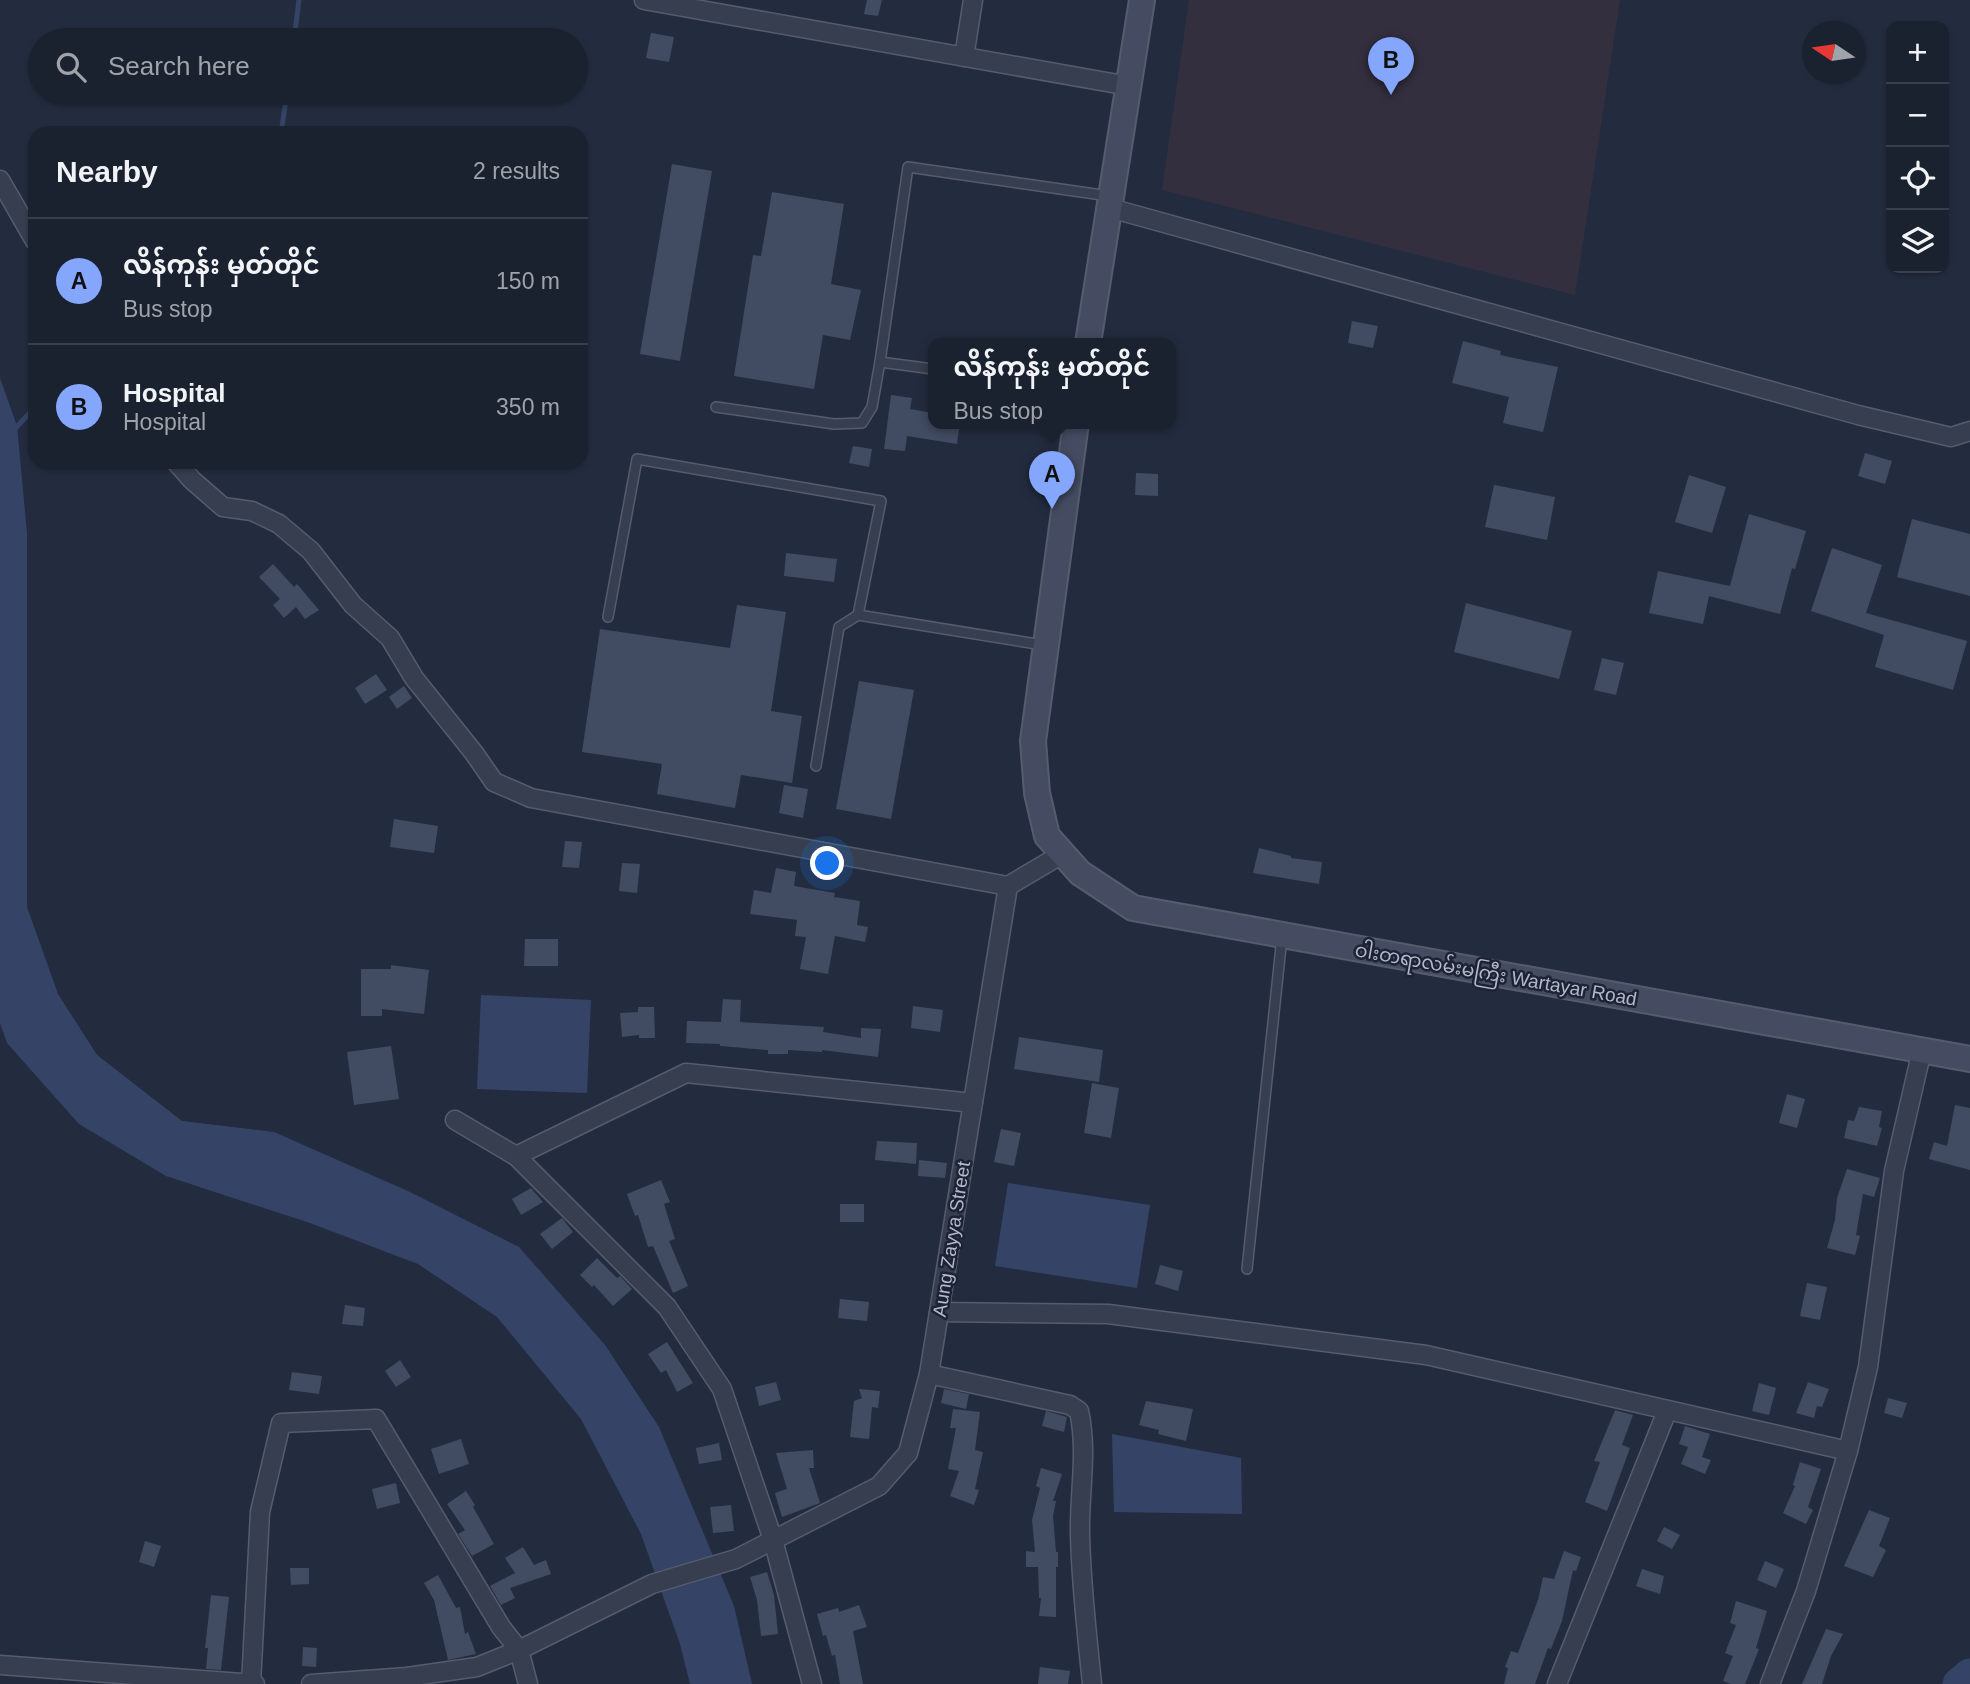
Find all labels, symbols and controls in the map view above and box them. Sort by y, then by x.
north arrow [1802,21,1865,84]
map controls [1886,21,1949,273]
button: + [1886,21,1949,84]
search box [28,28,588,105]
pin: B [1368,37,1414,95]
icon: search [52,48,90,86]
text: Search here [108,51,250,81]
button: − [1886,84,1949,147]
button: locate [1886,147,1949,210]
text: Nearby [56,155,158,188]
text: 2 results [473,158,560,184]
button: layers [1886,210,1949,273]
text: လိန်ကုန်း မှတ်တိုင် [123,250,320,280]
text: A [71,268,87,294]
text: 150 m [496,268,560,294]
text: Bus stop [123,296,213,322]
popup [928,338,1176,429]
text: လိန်ကုန်း မှတ်တိုင် [953,352,1151,382]
text: Hospital [123,378,226,408]
text: B [71,394,87,420]
text: 350 m [496,394,560,420]
text: Bus stop [953,398,1043,424]
text: Hospital [123,409,206,435]
pin: A [1029,451,1075,509]
your location [810,846,844,880]
street label: ဝါးတရာလမ်းမကြီး Wartayar Road [1352,935,1639,1015]
street label: Aung Zayya Street [929,1159,974,1318]

